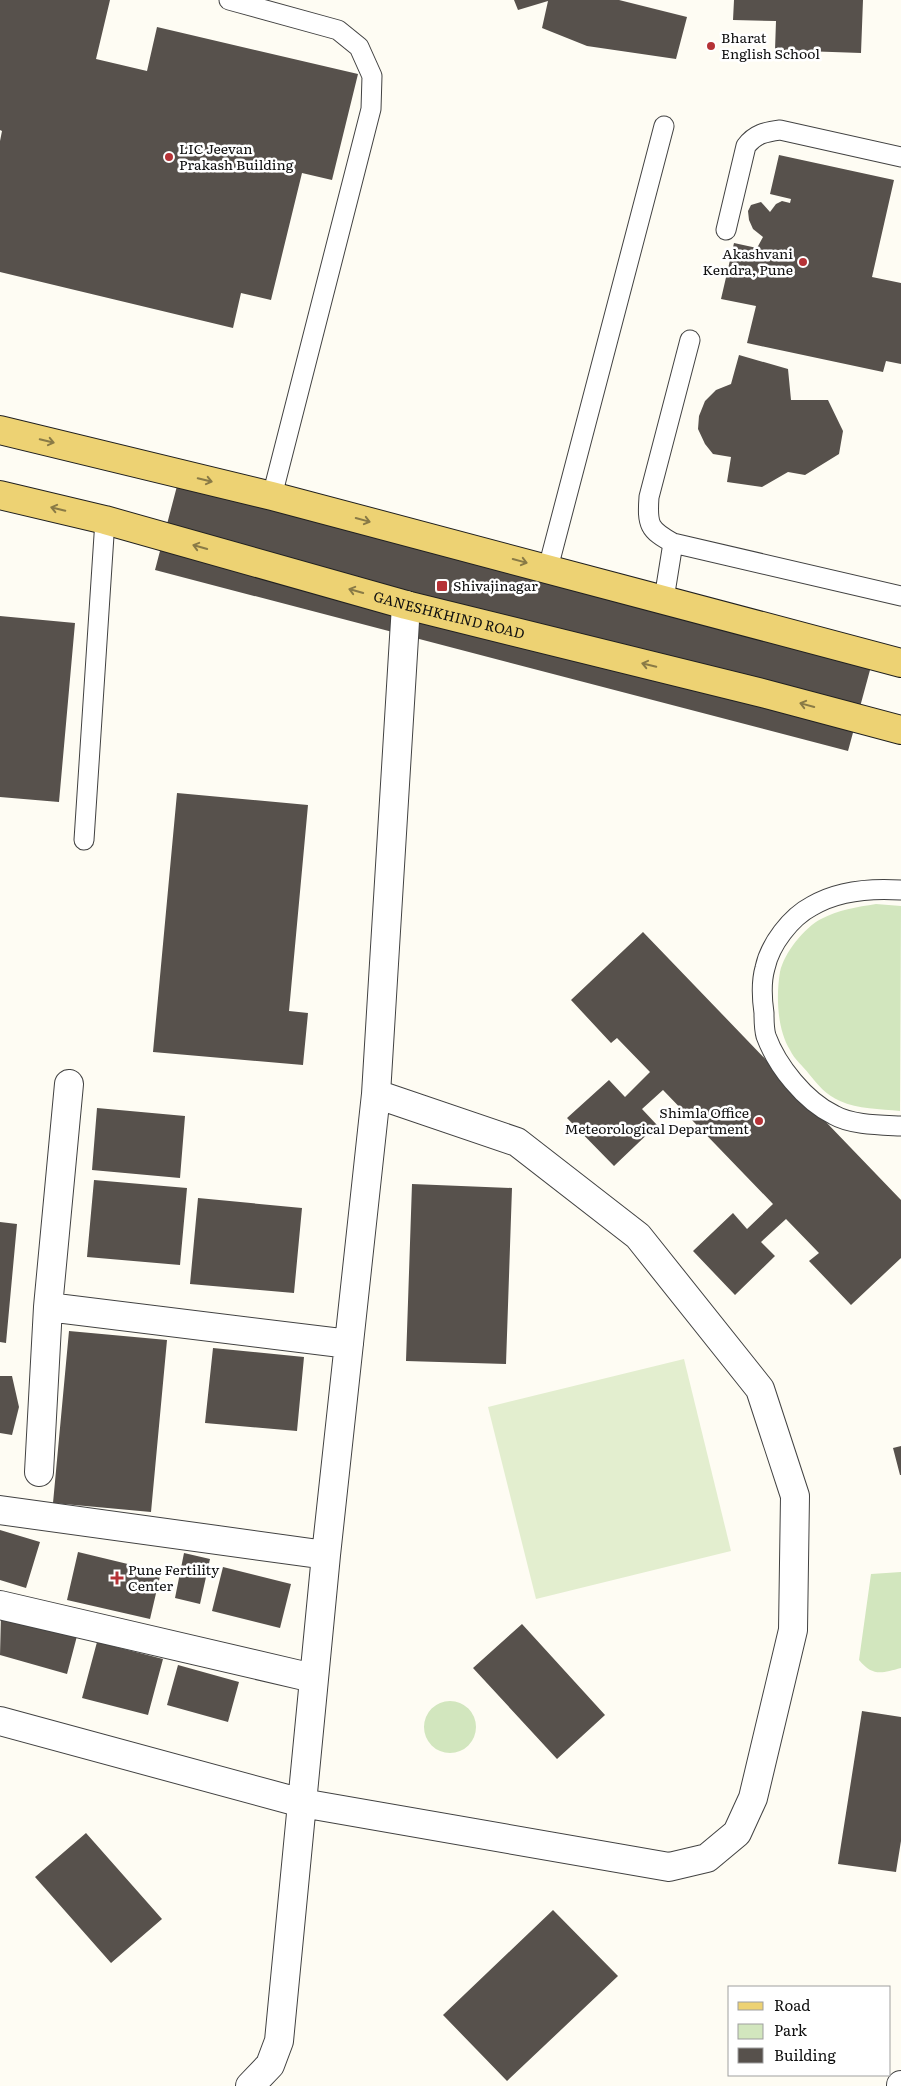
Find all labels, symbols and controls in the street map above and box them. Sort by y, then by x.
place label: Bharat English School [721,27,820,63]
marker: Bharat English School [705,40,717,52]
place label: LIC Jeevan Prakash Building [179,138,294,174]
marker: LIC Jeevan Prakash Building [163,151,175,163]
place label: Akashvani Kendra, Pune [703,243,793,279]
marker: Akashvani Kendra, Pune [797,256,809,268]
one-way arrow [39,437,55,446]
one-way arrow [197,476,213,485]
one-way arrow [50,504,66,513]
one-way arrow [354,516,370,525]
one-way arrow [192,541,208,551]
one-way arrow [511,557,527,566]
place label: Shivajinagar [453,575,538,595]
marker: Shivajinagar [435,579,449,593]
street label: GANESHKHIND ROAD [371,585,527,643]
one-way arrow [348,586,364,595]
one-way arrow [642,660,658,670]
one-way arrow [799,700,815,709]
place label: Shimla Office Meteorological Department [565,1102,749,1138]
marker: Shimla Office Meteorological Department [753,1115,765,1127]
place label: Pune Fertility Center [128,1559,220,1595]
marker: Pune Fertility Center [110,1571,124,1585]
legend [728,1986,891,2076]
text: Road [774,1993,810,2016]
text: Park [774,2018,808,2041]
text: Building [774,2043,836,2066]

